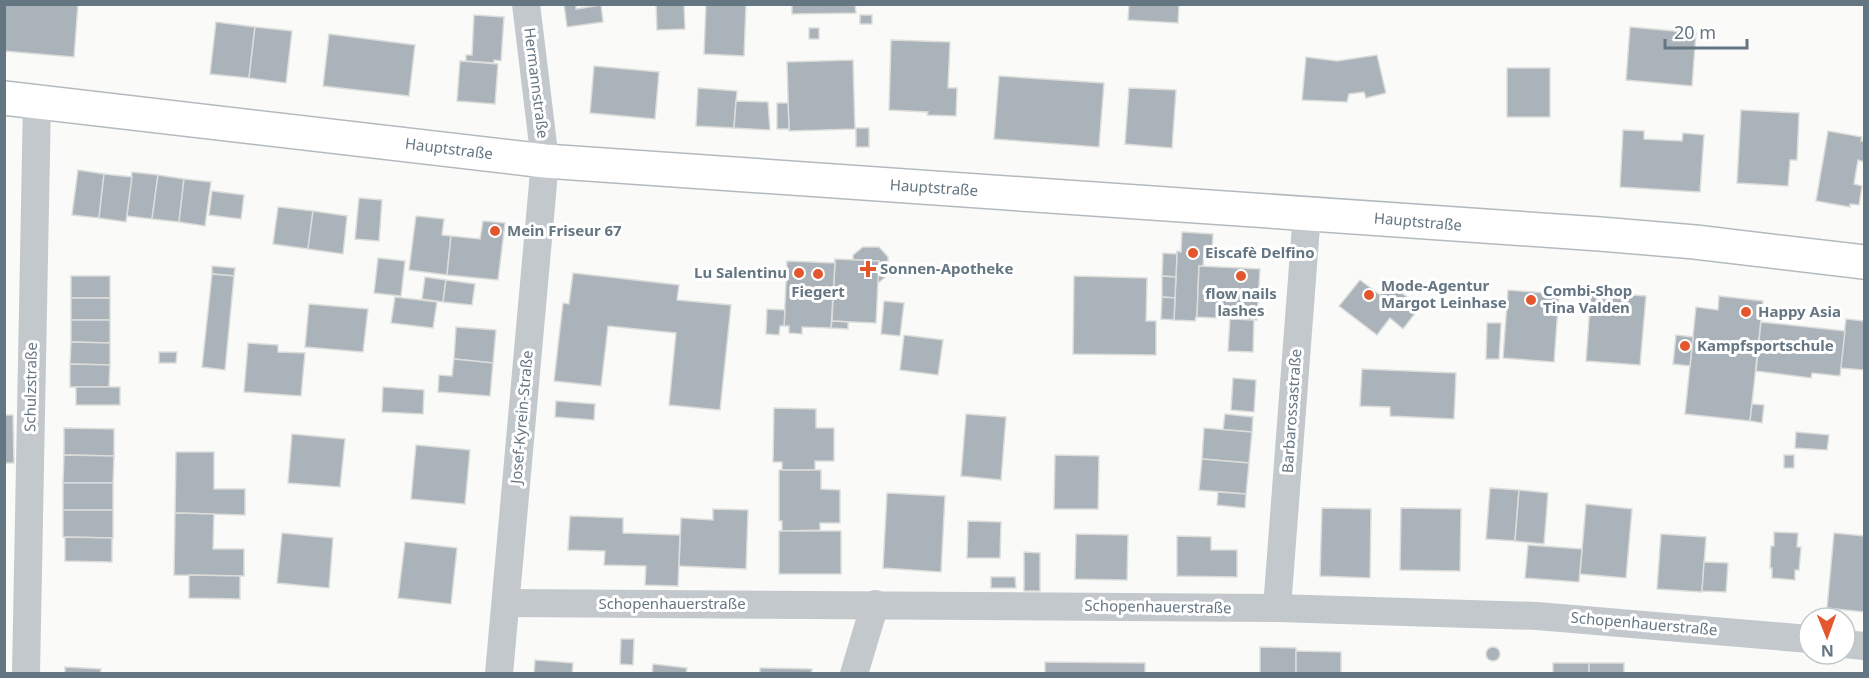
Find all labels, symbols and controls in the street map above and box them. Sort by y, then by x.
scale bar [1665,12,1748,50]
text: 20 m [1674,20,1716,44]
street label: Hermannstraße [520,26,554,139]
street label: Hauptstraße [404,133,494,163]
street label: Hauptstraße [889,174,979,200]
street label: Hauptstraße [1373,207,1463,235]
place label: Mein Friseur 67 [507,220,622,240]
marker: Mein Friseur 67 [488,224,502,238]
place label: Eiscafè Delfino [1205,242,1315,262]
marker: Eiscafè Delfino [1186,246,1200,260]
place label: Sonnen-Apotheke [880,258,1013,278]
place label: Lu Salentinu [694,262,787,282]
marker: Sonnen-Apotheke [861,262,875,276]
marker: Lu Salentinu [792,266,806,280]
marker: Fiegert [811,267,825,281]
marker: flow nails lashes [1234,269,1248,283]
place label: Mode-Agentur Margot Leinhase [1381,275,1507,312]
place label: Combi-Shop Tina Valden [1543,280,1632,317]
place label: Fiegert [791,281,845,301]
place label: flow nails lashes [1205,283,1277,320]
marker: Mode-Agentur Margot Leinhase [1362,288,1376,302]
marker: Combi-Shop Tina Valden [1524,293,1538,307]
place label: Happy Asia [1758,301,1841,321]
marker: Happy Asia [1739,305,1753,319]
place label: Kampfsportschule [1697,335,1834,355]
marker: Kampfsportschule [1678,339,1692,353]
street label: Schulzstraße [19,342,41,432]
street label: Barbarossastraße [1277,348,1305,474]
street label: Josef-Kyrein-Straße [505,349,537,486]
street label: Schopenhauerstraße [598,593,746,613]
street label: Schopenhauerstraße [1084,595,1232,617]
north arrow [1797,606,1857,666]
street label: Schopenhauerstraße [1570,607,1718,639]
text: N [1821,640,1834,662]

